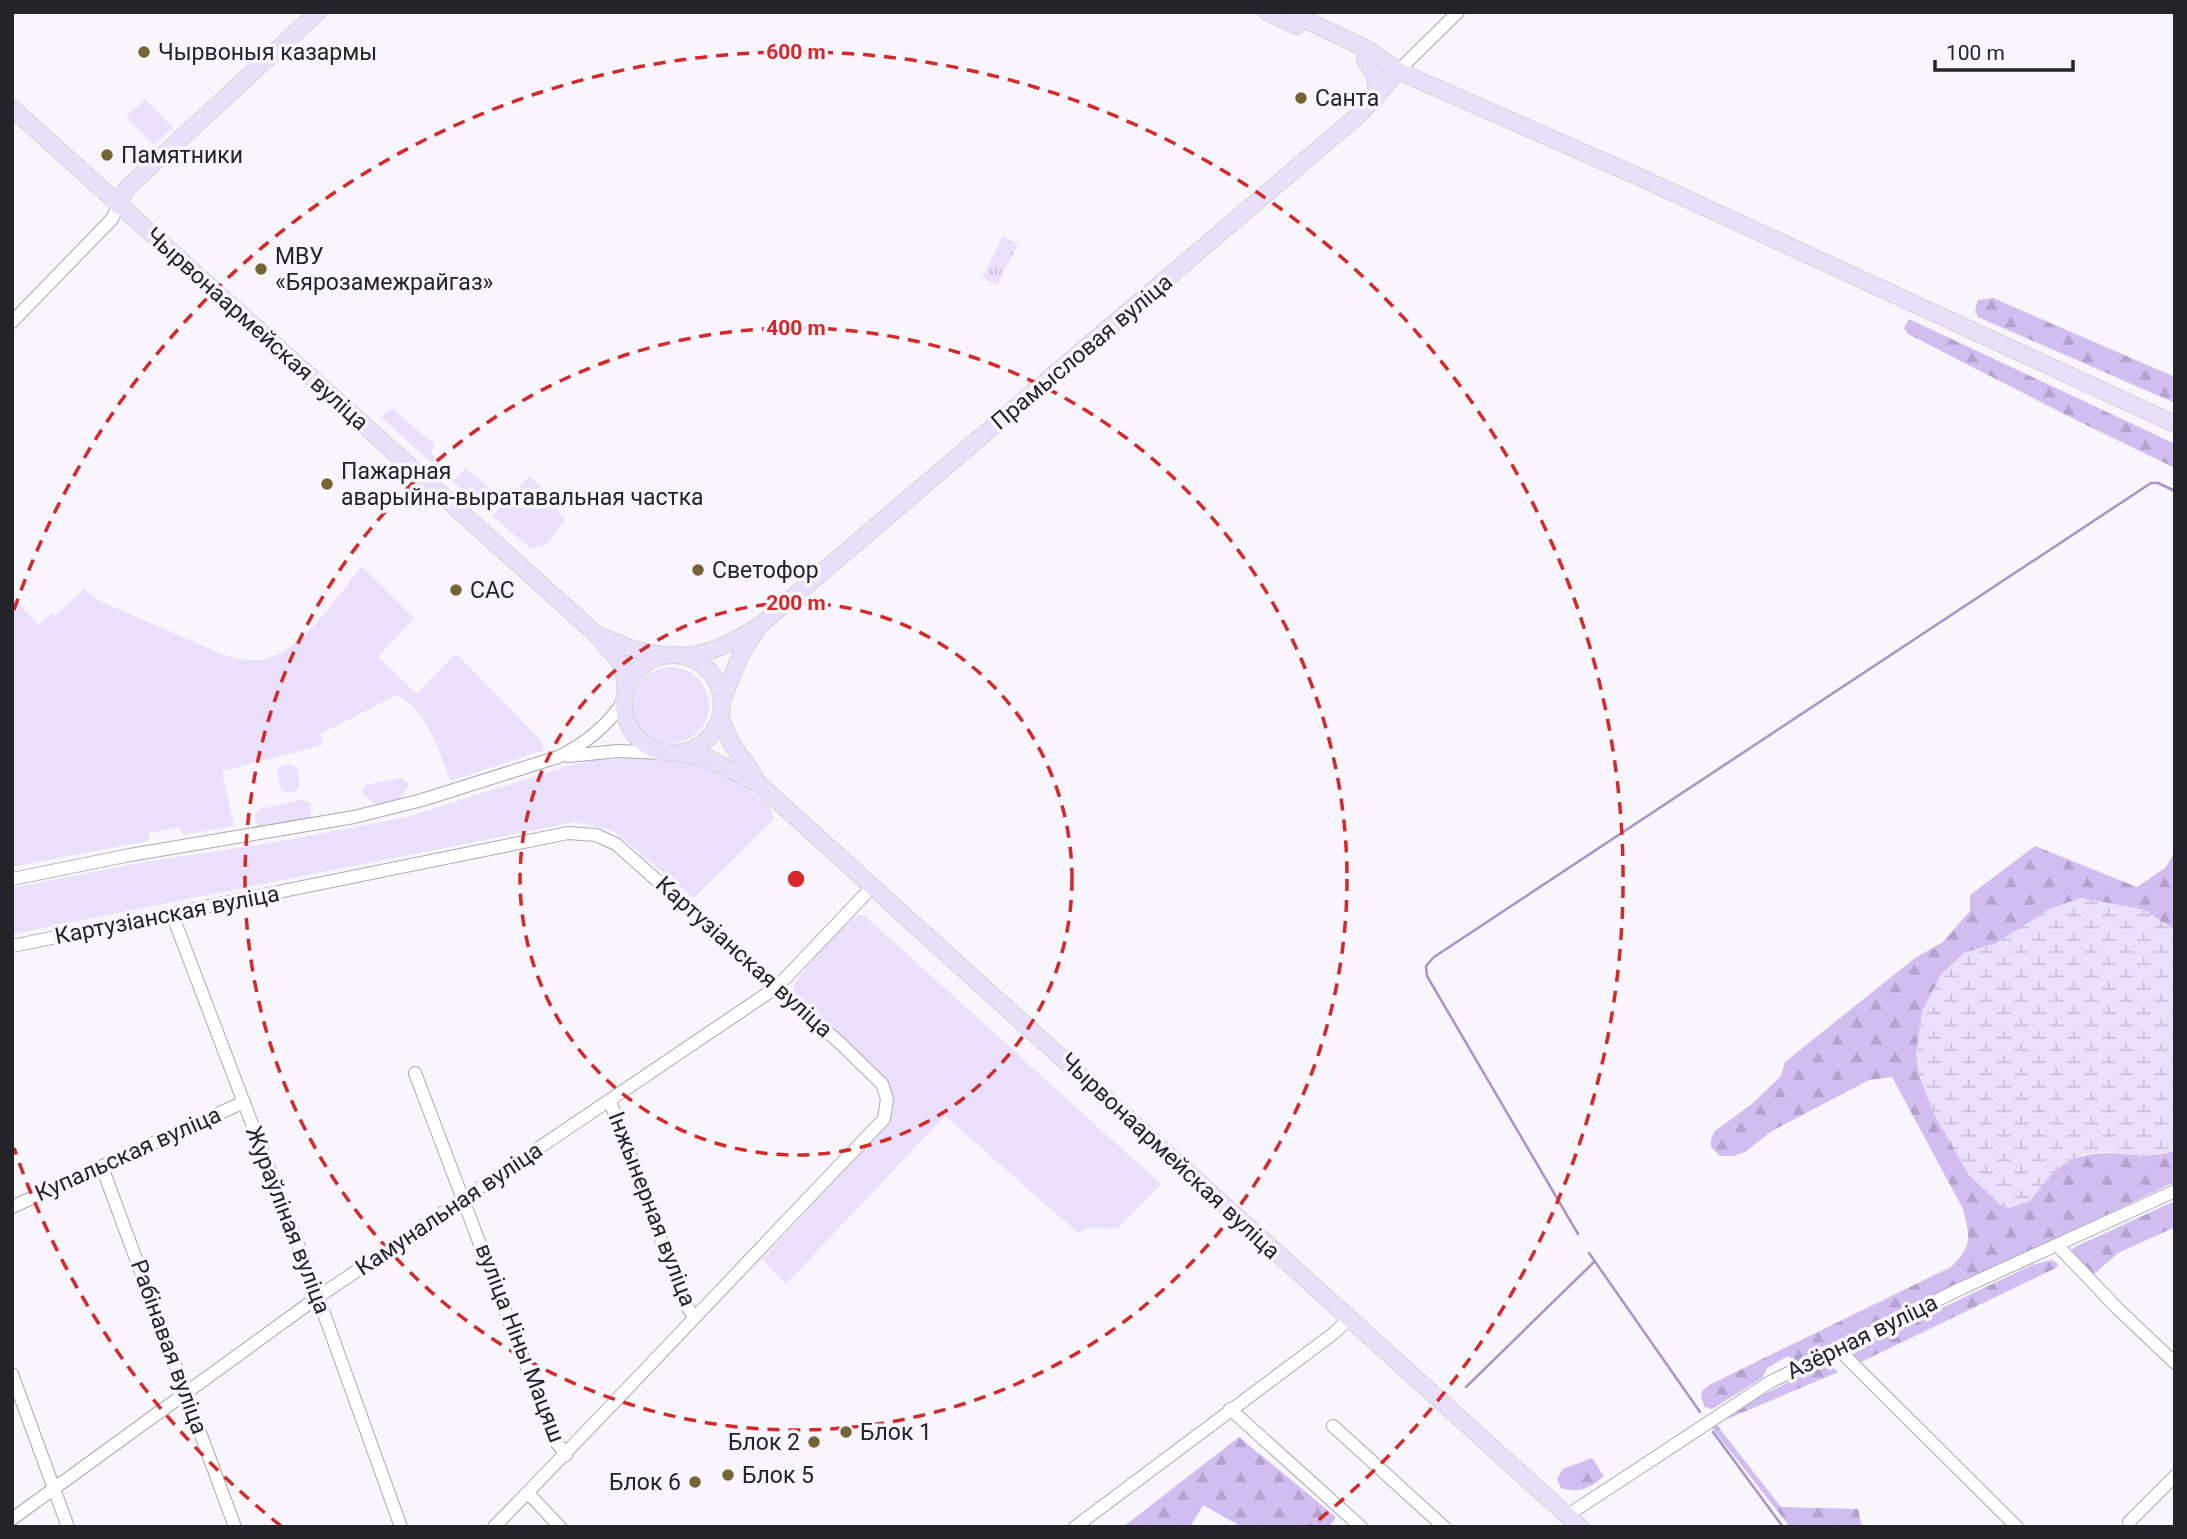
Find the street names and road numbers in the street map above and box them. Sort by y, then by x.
street label: Чырвонаармейская вуліца [140,222,374,436]
street label: Прамысловая вуліца [986,268,1178,436]
street label: Картузіанская вуліца [650,871,838,1043]
street label: Картузіанская вуліца [52,880,282,950]
street label: Чырвонаармейская вуліца [1055,1047,1285,1265]
street label: Купальская вуліца [31,1101,225,1207]
street label: Інжынерная вуліца [602,1108,702,1310]
street label: Жураўліная вуліца [240,1122,336,1318]
street label: Камунальная вуліца [351,1136,547,1282]
street label: вуліца Ніны Мацяш [470,1240,570,1446]
street label: Рабінавая вуліца [125,1256,213,1438]
street label: Азёрная вуліца [1782,1289,1942,1385]

